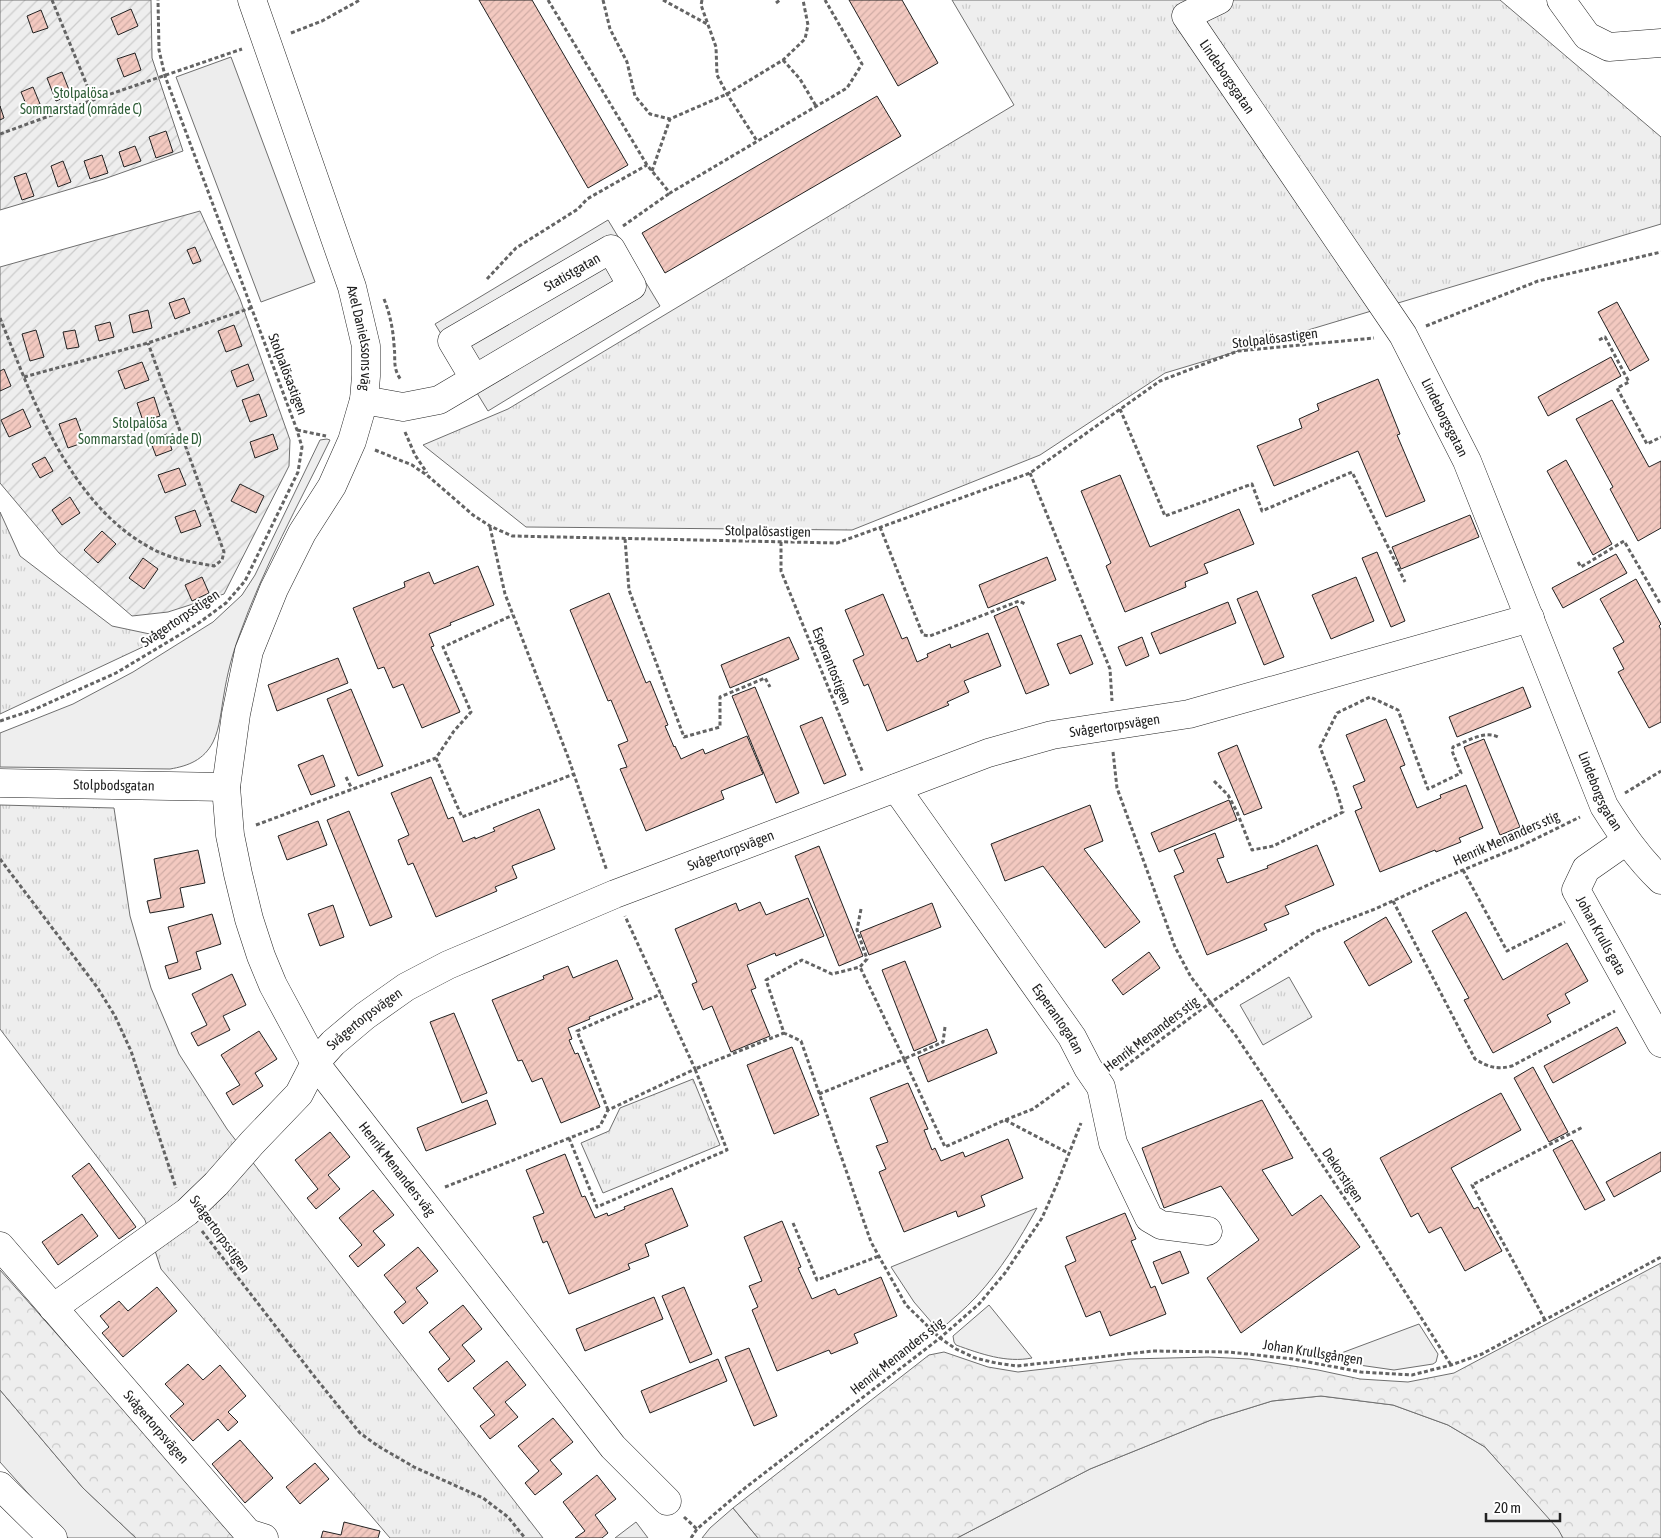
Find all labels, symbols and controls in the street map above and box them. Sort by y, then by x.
street label: Lindeborgsgatan [1196,37,1258,117]
park label: Stolpalösa Sommarstad (område C) [20,85,142,117]
street label: Statistgatan [541,250,603,294]
street label: Axel Danielssons väg [344,284,374,392]
street label: Stolpalösastigen [1231,325,1319,351]
street label: Stolpalösastigen [265,331,311,417]
street label: Lindeborgsgatan [1418,376,1472,459]
park label: Stolpalösa Sommarstad (område D) [78,415,202,447]
street label: Stolpalösastigen [725,522,811,540]
street label: Svågertorpsstigen [138,586,222,650]
street label: Esperantostigen [809,625,855,707]
street label: Svågertorpsvägen [1068,711,1161,740]
street label: Lindeborgsgatan [1575,749,1626,834]
street label: Stolpbodsgatan [73,776,155,794]
street label: Henrik Menanders stig [1450,807,1562,869]
street label: Svågertorpsvägen [685,827,776,874]
street label: Johan Krulls gata [1573,893,1630,978]
street label: Esperantogatan [1029,981,1087,1056]
street label: Svågertorpsvägen [323,984,405,1053]
street label: Henrik Menanders stig [1100,993,1202,1075]
street label: Henrik Menanders väg [356,1119,439,1219]
street label: Dekorstigen [1319,1145,1367,1205]
street label: Svågertorpsstigen [187,1192,253,1276]
street label: Henrik Menanders stig [847,1314,947,1398]
street label: Johan Krullsgången [1262,1336,1364,1368]
street label: Svågertorpsvägen [120,1387,192,1467]
scale bar [1486,1490,1560,1522]
text: 20 m [1494,1499,1521,1516]

